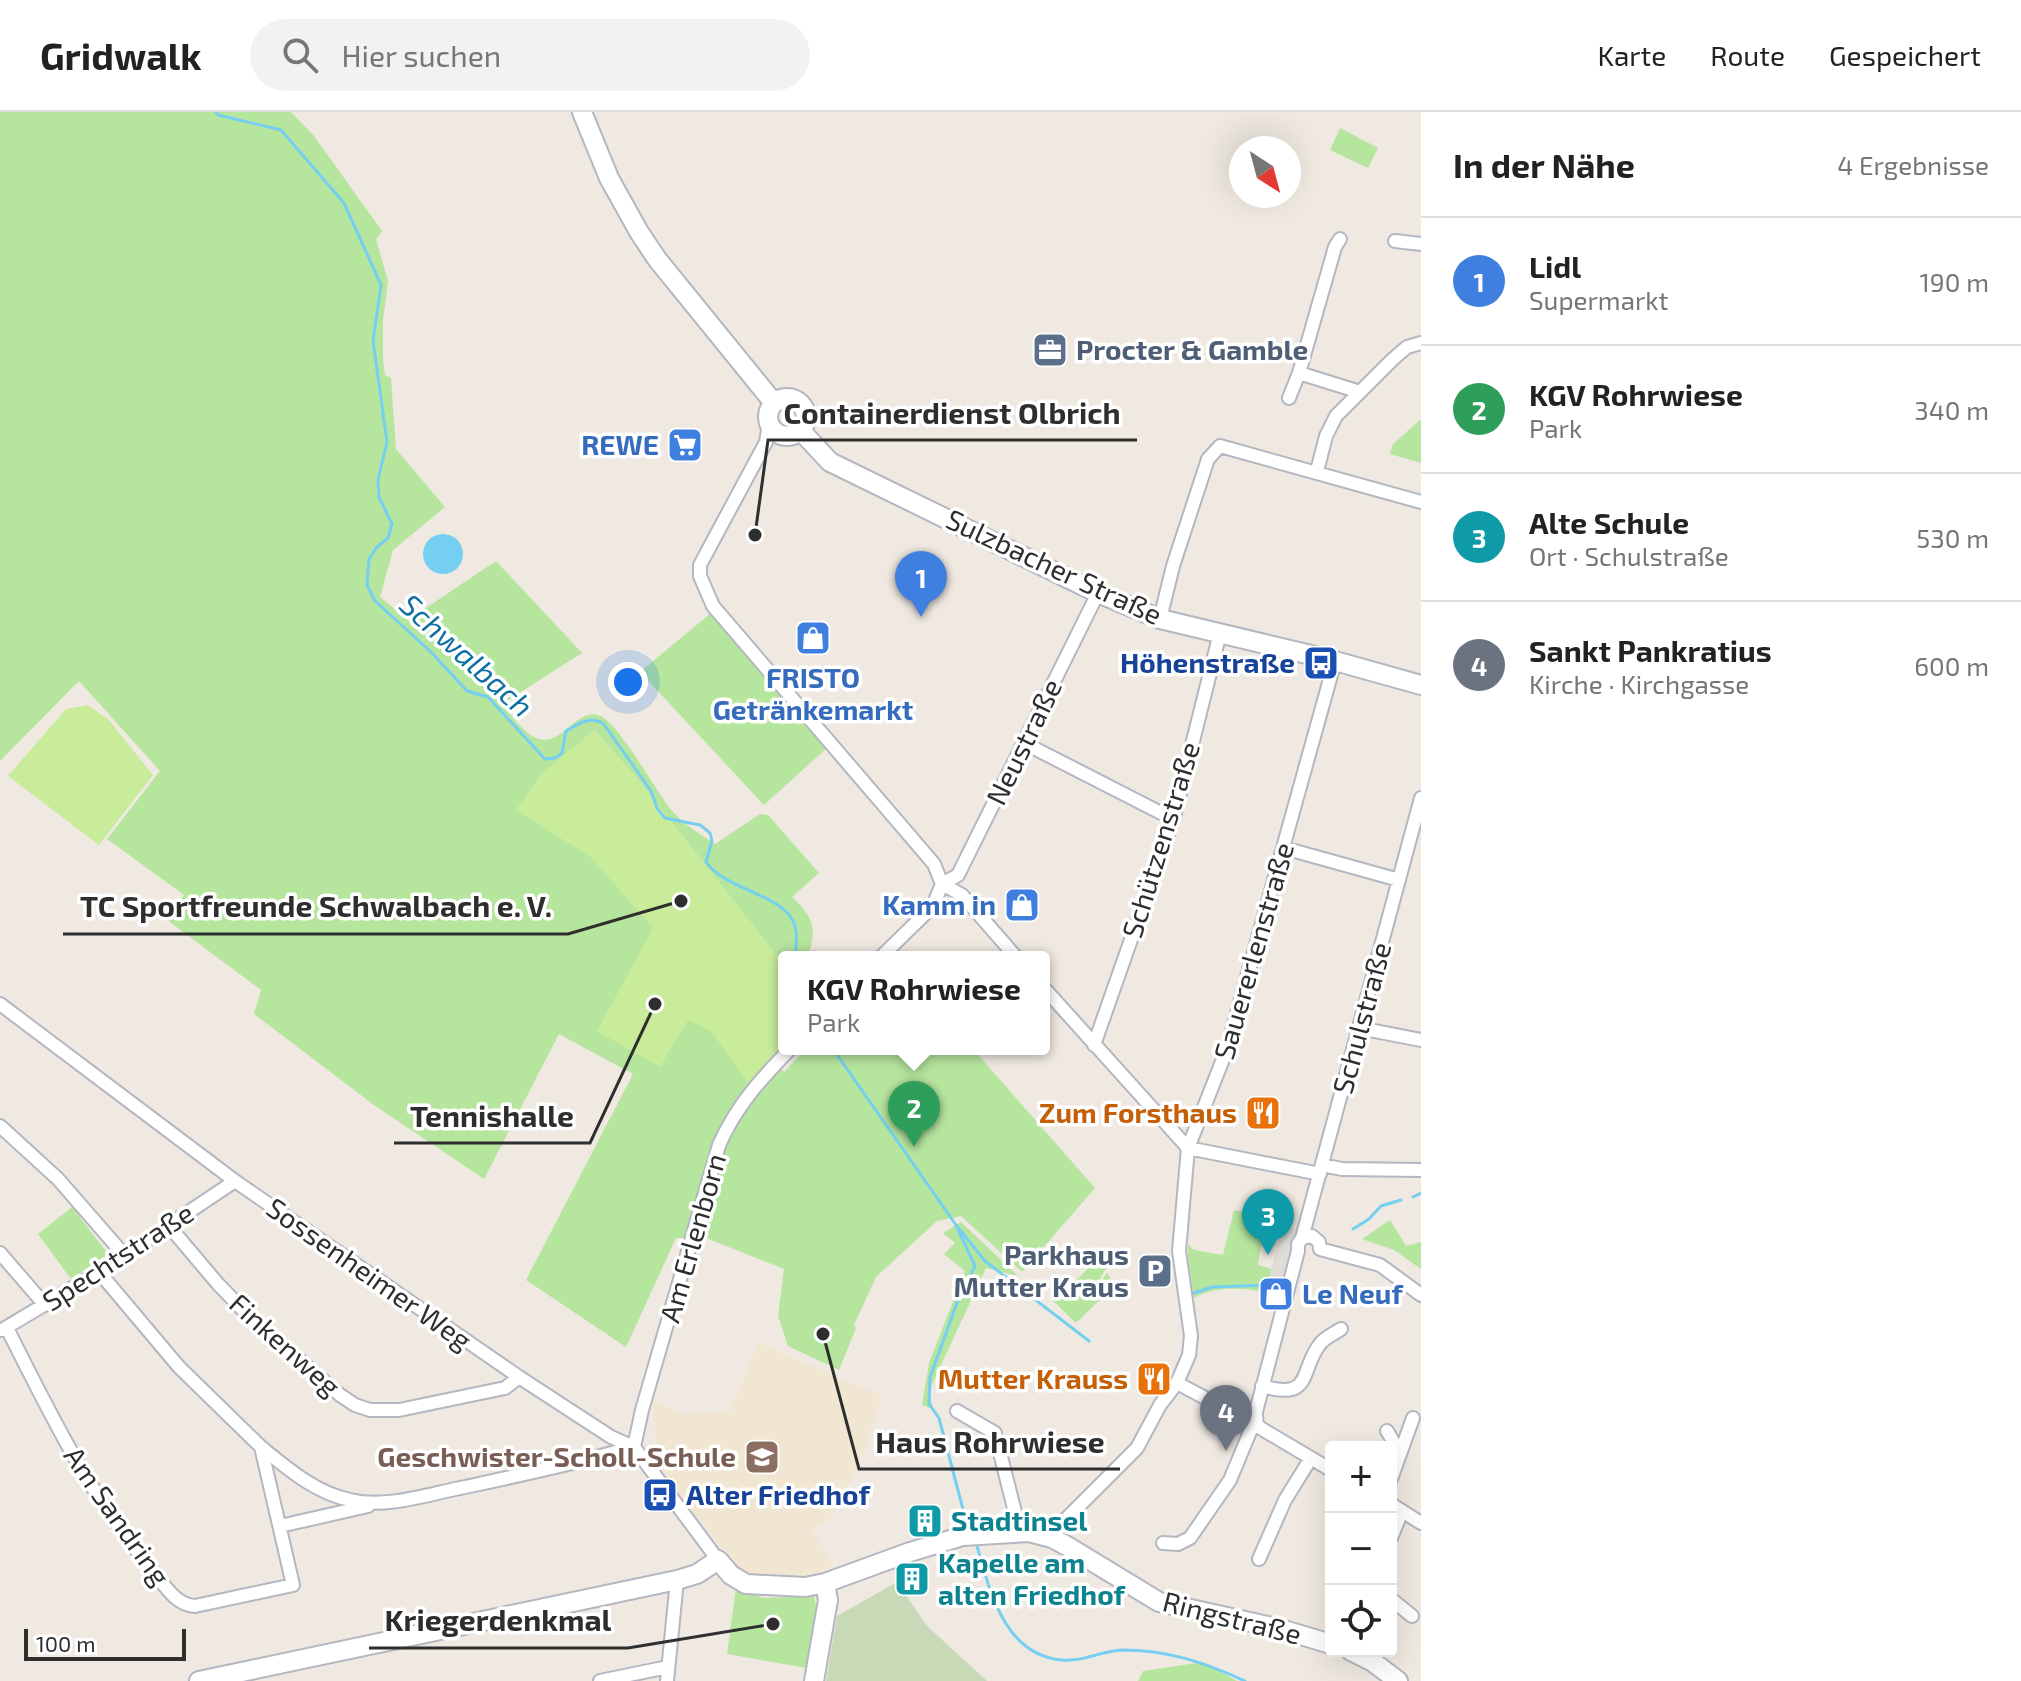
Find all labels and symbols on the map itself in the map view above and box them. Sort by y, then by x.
north arrow [1229,136,1301,208]
office icon: Procter & Gamble [1031,331,1069,369]
place label: Procter & Gamble [1076,332,1308,366]
callout: Containerdienst Olbrich [768,386,1137,440]
text: Containerdienst Olbrich [783,394,1121,430]
supermarket icon: REWE [666,426,704,464]
place label: REWE [581,427,659,461]
street label: Sulzbacher Straße [941,501,1168,631]
pin: 1 [895,551,947,617]
water label: Schwalbach [393,585,541,724]
shop icon: FRISTO Getränkemarkt [794,619,832,657]
bus stop icon: Höhenstraße [1302,644,1340,682]
place label: Höhenstraße [1120,645,1295,679]
place label: FRISTO Getränkemarkt [713,660,913,726]
your location [608,662,648,702]
street label: Neustraße [978,673,1068,810]
street label: Schützenstraße [1114,738,1206,942]
street label: Sauererlenstraße [1206,838,1300,1063]
callout: TC Sportfreunde Schwalbach e. V. [63,880,568,934]
shop icon: Kamm in [1003,886,1041,924]
text: TC Sportfreunde Schwalbach e. V. [80,887,552,923]
place label: Kamm in [882,887,996,921]
street label: Schulstraße [1325,938,1398,1097]
pin: 2 [888,1081,940,1147]
callout: Tennishalle [394,1089,590,1143]
restaurant icon: Zum Forsthaus [1244,1094,1282,1132]
place label: Zum Forsthaus [1039,1095,1237,1129]
text: Tennishalle [410,1097,574,1133]
street label: Am Erlenborn [652,1149,732,1326]
pin: 3 [1242,1189,1294,1255]
street label: Sossenheimer Weg [261,1190,479,1357]
street label: Spechtstraße [36,1195,199,1318]
place label: Parkhaus Mutter Kraus [954,1237,1129,1303]
parking icon: Parkhaus Mutter Kraus [1136,1252,1174,1290]
shop icon: Le Neuf [1257,1275,1295,1313]
place label: Le Neuf [1302,1276,1403,1310]
street label: Finkenweg [223,1286,348,1403]
restaurant icon: Mutter Krauss [1135,1360,1173,1398]
place label: Mutter Krauss [938,1361,1128,1395]
pin: 4 [1200,1385,1252,1451]
callout: Haus Rohrwiese [859,1415,1120,1469]
text: Haus Rohrwiese [875,1423,1105,1459]
school or university icon: Geschwister-Scholl-Schule [743,1438,781,1476]
street label: Am Sandring [58,1439,178,1592]
place label: Geschwister-Scholl-Schule [377,1439,736,1473]
bus stop icon: Alter Friedhof [641,1476,679,1514]
place label: Alter Friedhof [686,1477,871,1511]
building icon: Stadtinsel [906,1502,944,1540]
place label: Stadtinsel [951,1503,1088,1537]
place label: Kapelle am alten Friedhof [938,1545,1126,1611]
building icon: Kapelle am alten Friedhof [893,1560,931,1598]
street label: Ringstraße [1159,1583,1305,1651]
callout: Kriegerdenkmal [369,1594,628,1648]
text: Kriegerdenkmal [385,1601,612,1637]
scale bar [24,1625,186,1661]

